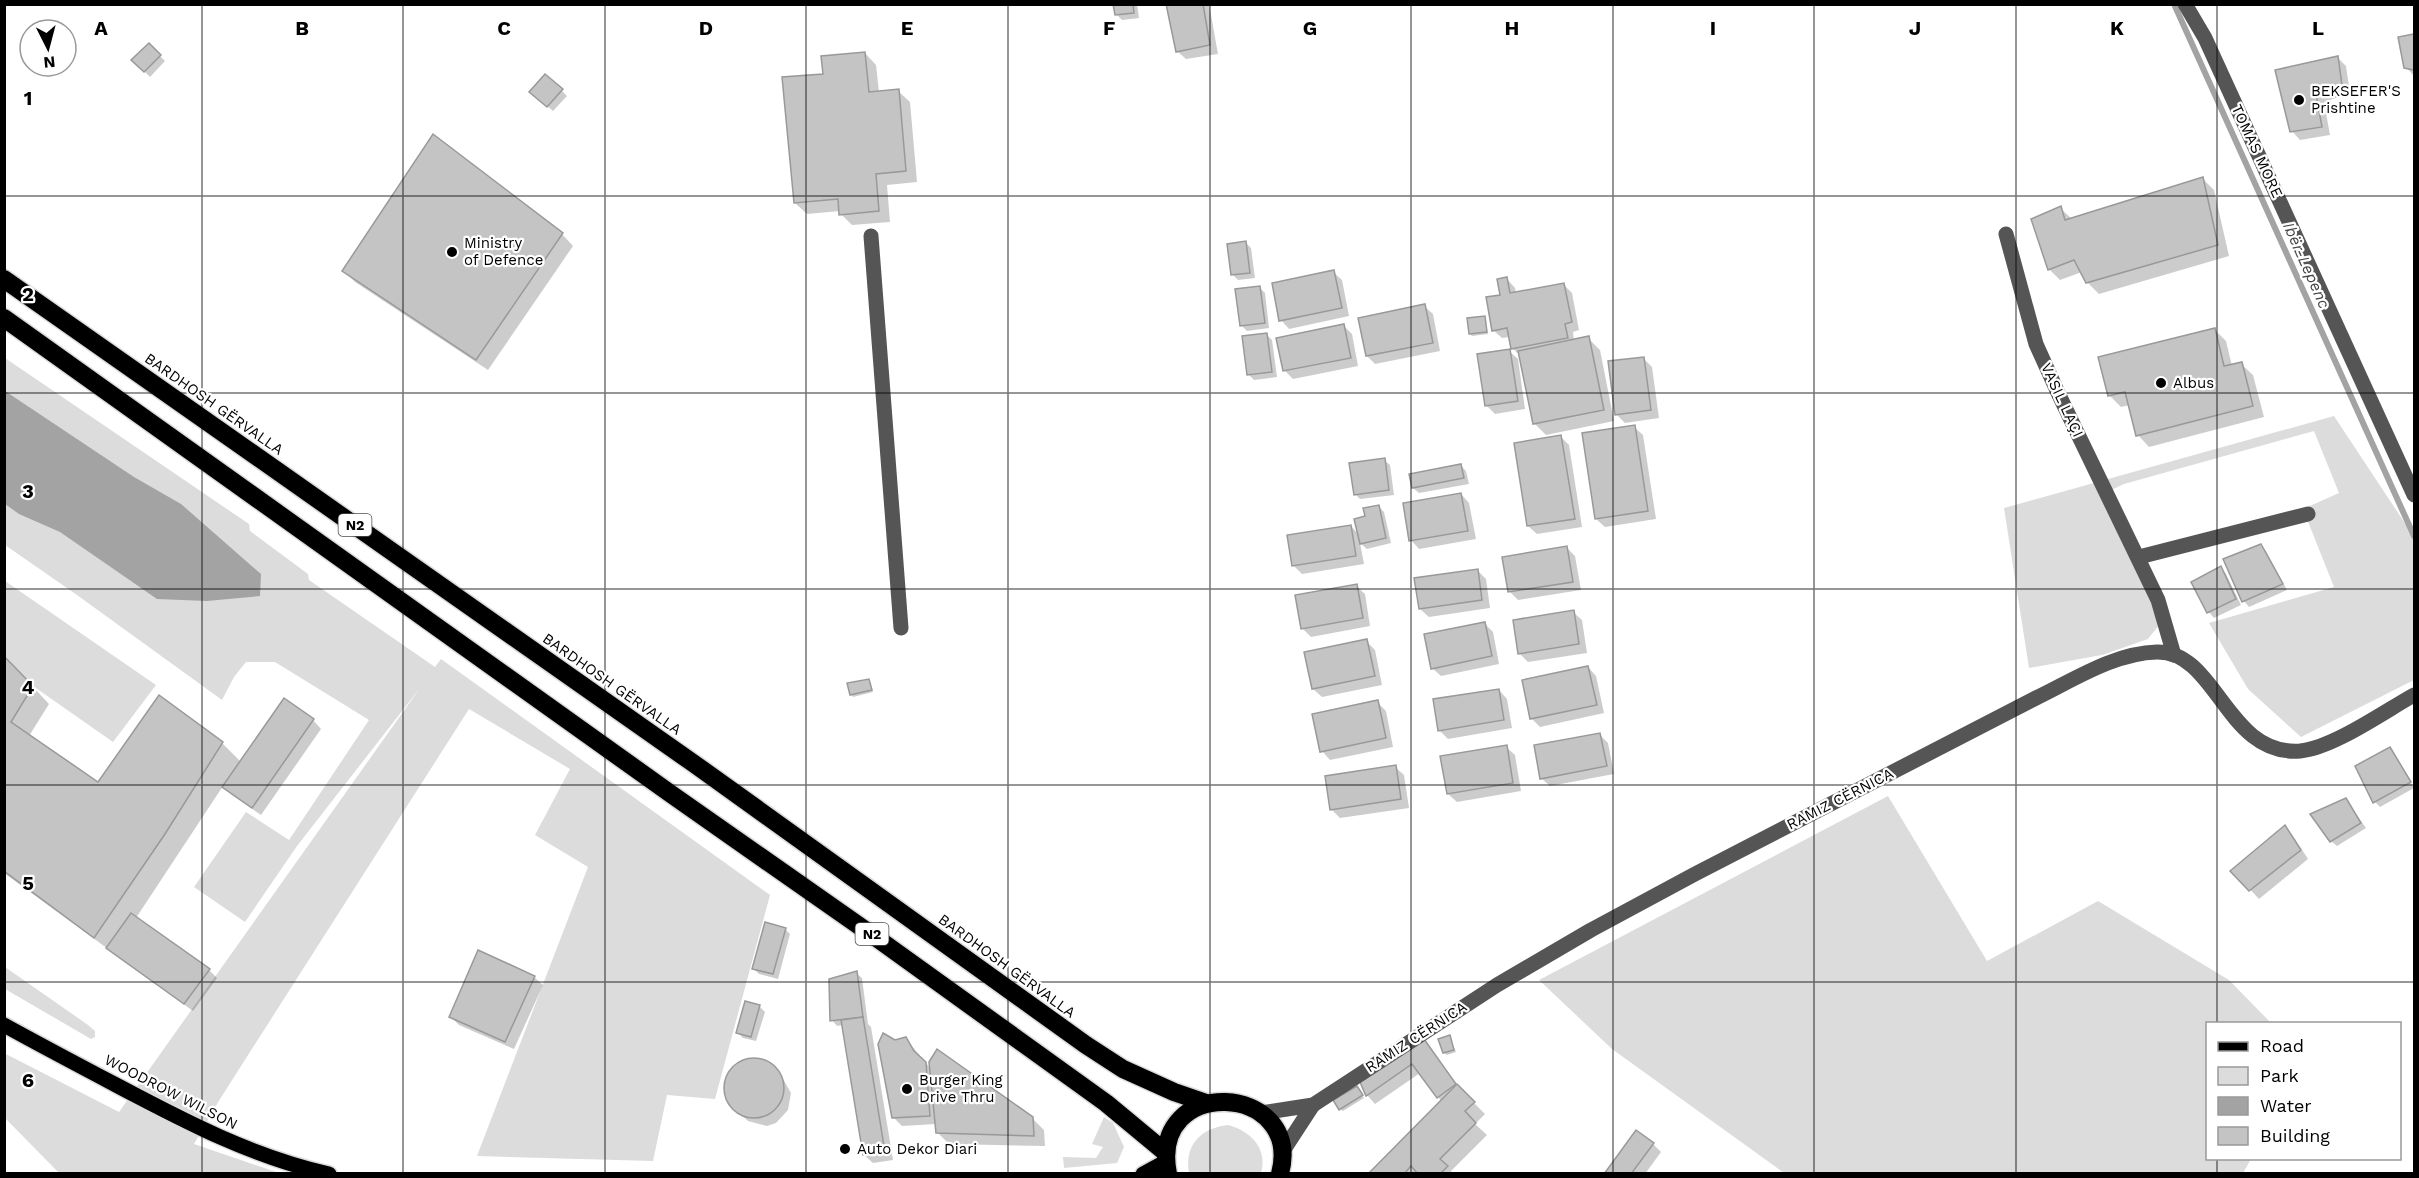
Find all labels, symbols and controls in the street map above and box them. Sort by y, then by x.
text: A [94,16,108,40]
text: B [295,16,309,40]
text: C [497,16,511,40]
text: D [699,16,713,40]
text: E [901,16,913,40]
text: F [1103,16,1115,40]
text: G [1303,16,1317,40]
text: H [1505,16,1519,40]
text: I [1710,16,1716,40]
text: J [1909,16,1921,40]
text: K [2110,16,2124,40]
text: L [2312,16,2324,40]
north arrow [18,18,78,78]
text: N [43,52,56,72]
place label: BEKSEFER'S Prishtine [2311,82,2401,117]
text: 1 [24,86,32,110]
marker: BEKSEFER'S Prishtine [2292,93,2306,107]
street label: TOMAS MORE [2228,101,2286,201]
water label: Ibër-Lepenc [2279,219,2334,311]
place label: Ministry of Defence [464,234,543,269]
marker: Ministry of Defence [445,245,459,259]
text: 2 [22,282,34,306]
street label: BARDHOSH GËRVALLA [141,349,287,459]
street label: VASIL LAÇI [2037,360,2087,440]
place label: Albus [2173,374,2214,392]
marker: Albus [2154,376,2168,390]
text: 3 [22,479,34,503]
road number: N2 [338,514,372,536]
street label: BARDHOSH GËRVALLA [539,629,685,739]
text: 4 [22,675,35,699]
street label: RAMIZ CËRNICA [1784,764,1896,834]
text: 5 [22,871,34,895]
street label: BARDHOSH GËRVALLA [935,910,1079,1022]
road number: N2 [856,923,888,945]
street label: RAMIZ CËRNICA [1362,997,1470,1076]
legend [2206,1022,2401,1160]
text: Road [2260,1035,2304,1056]
street label: WOODROW WILSON [101,1051,241,1133]
text: Park [2260,1065,2299,1086]
text: 6 [22,1068,34,1092]
place label: Burger King Drive Thru [919,1071,1002,1106]
marker: Burger King Drive Thru [900,1082,914,1096]
text: Water [2260,1095,2312,1116]
text: Building [2260,1125,2330,1146]
place label: Auto Dekor Diari [857,1140,977,1158]
marker: Auto Dekor Diari [838,1142,852,1156]

